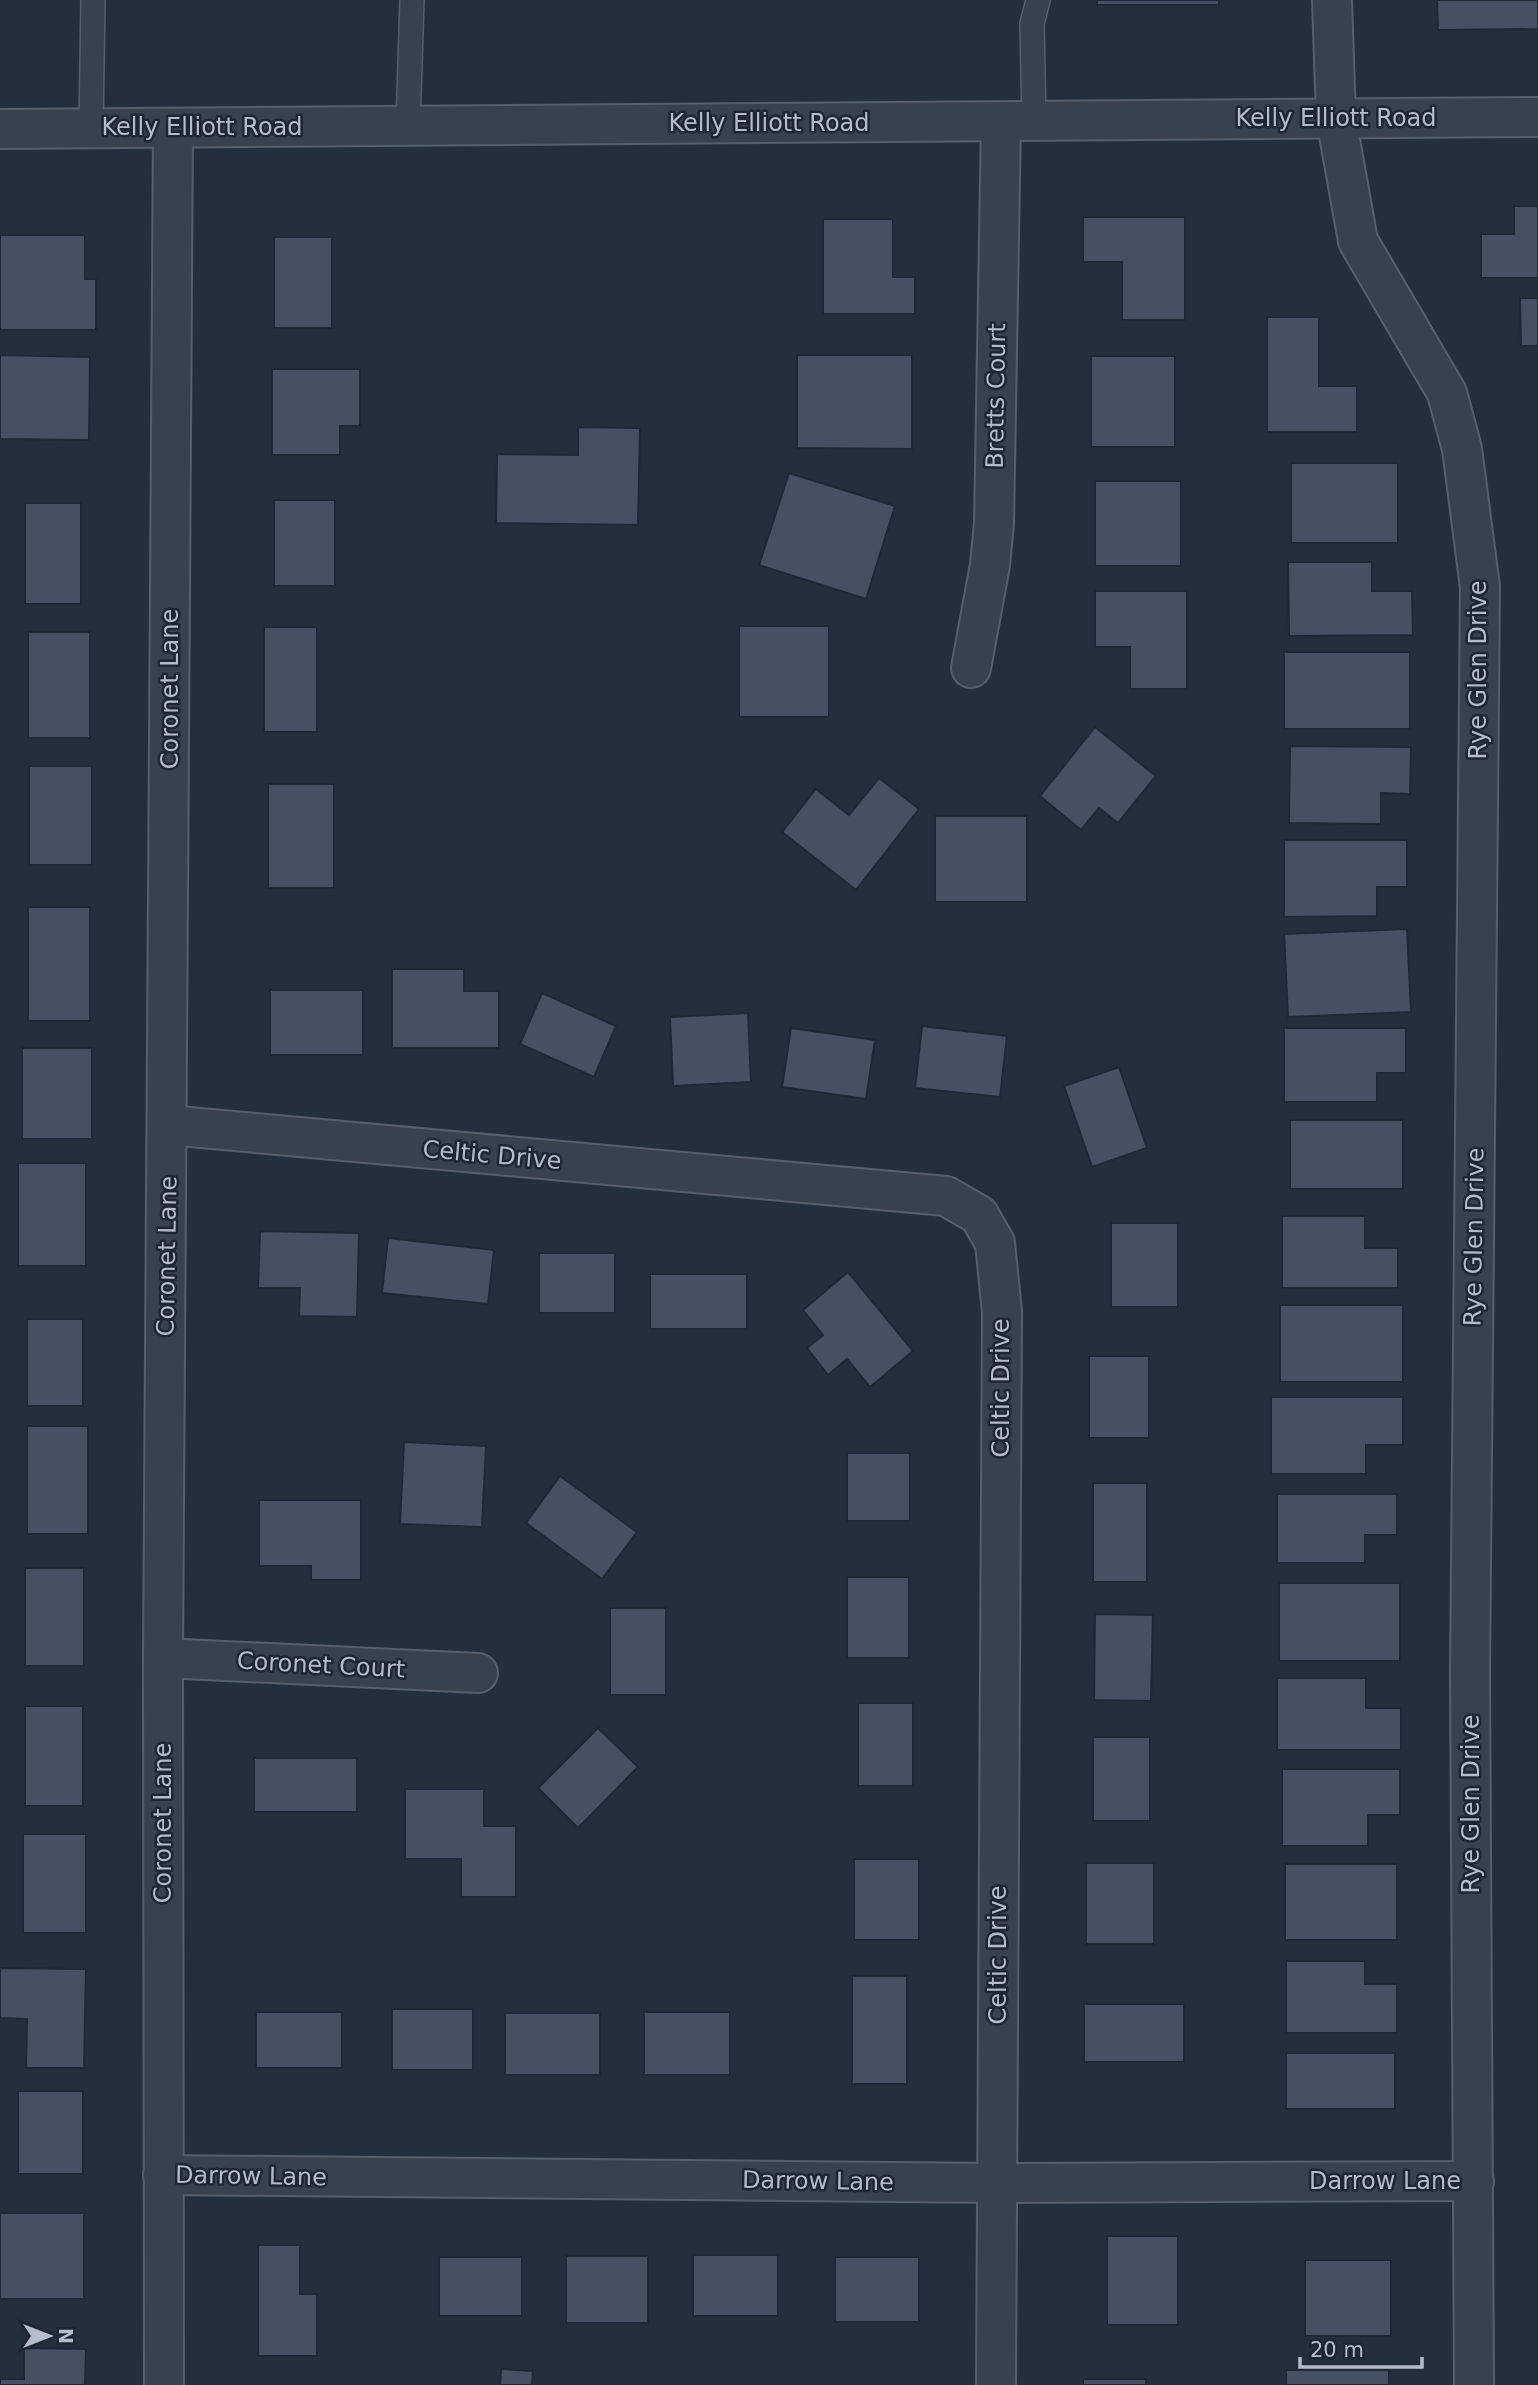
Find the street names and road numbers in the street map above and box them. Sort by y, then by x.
street label: Kelly Elliott Road [1236,104,1437,132]
street label: Kelly Elliott Road [669,109,870,137]
street label: Kelly Elliott Road [102,113,303,141]
street label: Bretts Court [981,323,1011,469]
street label: Rye Glen Drive [1464,581,1492,759]
street label: Coronet Lane [156,609,184,769]
street label: Celtic Drive [422,1135,562,1175]
street label: Rye Glen Drive [1458,1147,1490,1327]
street label: Coronet Lane [152,1175,182,1337]
street label: Celtic Drive [987,1318,1015,1458]
street label: Coronet Court [236,1647,406,1683]
street label: Rye Glen Drive [1457,1715,1485,1893]
street label: Coronet Lane [149,1743,177,1903]
street label: Celtic Drive [984,1885,1012,2025]
street label: Darrow Lane [175,2161,327,2191]
street label: Darrow Lane [742,2166,894,2196]
street label: Darrow Lane [1309,2167,1461,2195]

